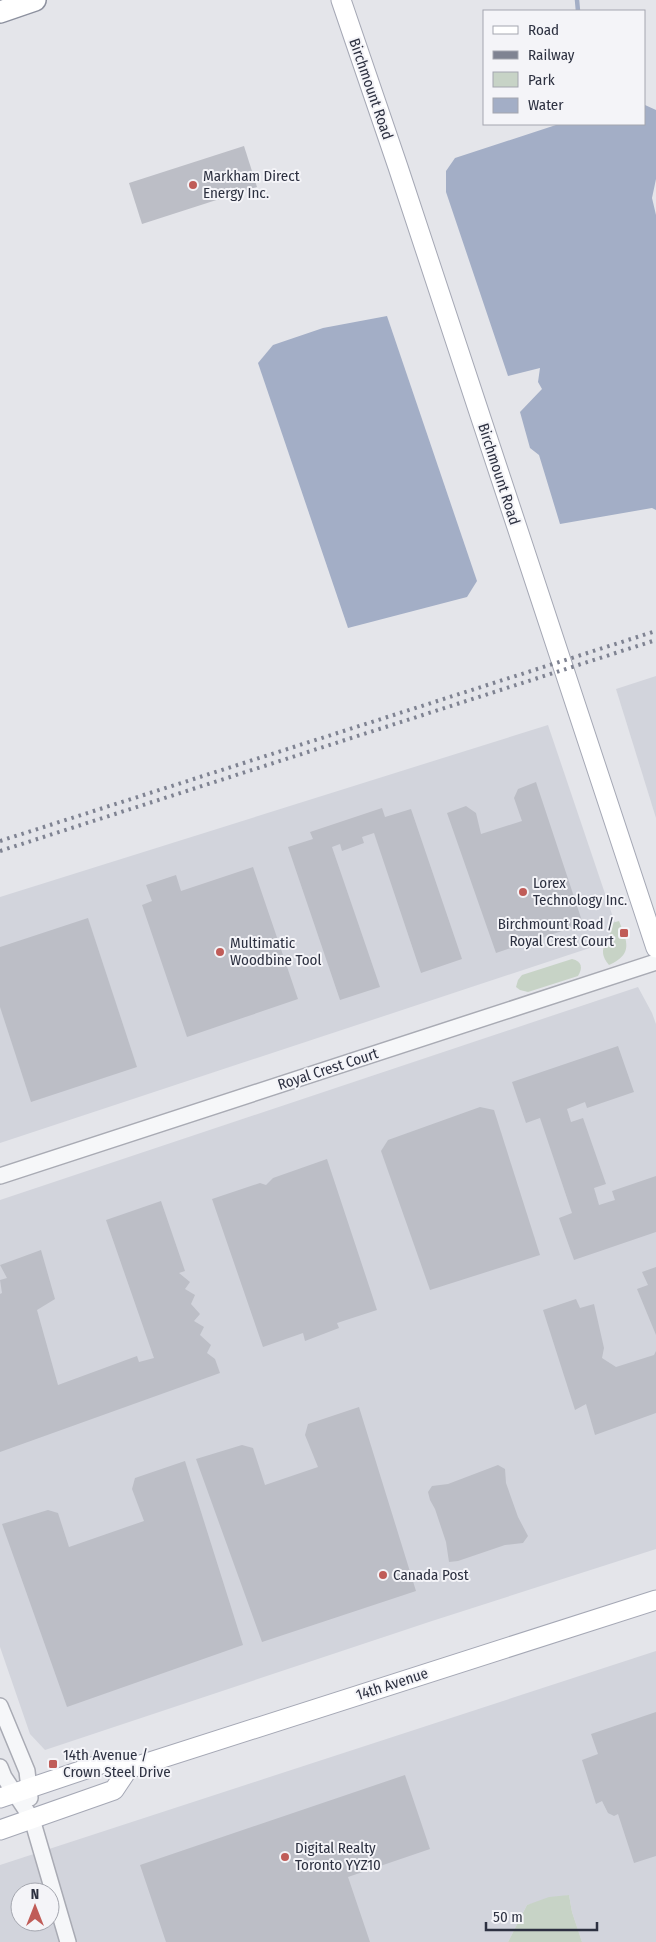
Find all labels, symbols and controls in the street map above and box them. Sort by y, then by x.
legend [483,10,646,125]
text: Road [528,21,559,39]
street label: Birchmount Road [345,36,397,142]
text: Railway [528,46,575,64]
text: Park [528,71,555,89]
text: Water [528,96,564,114]
place label: Markham Direct Energy Inc. [203,167,300,202]
marker: Markham Direct Energy Inc. [187,179,199,191]
street label: Birchmount Road [474,421,524,527]
place label: Lorex Technology Inc. [533,874,627,909]
marker: Lorex Technology Inc. [517,886,529,898]
place label: Birchmount Road / Royal Crest Court [498,915,614,950]
marker: Birchmount Road / Royal Crest Court [618,927,630,939]
place label: Multimatic Woodbine Tool [230,934,321,969]
marker: Multimatic Woodbine Tool [214,946,226,958]
street label: Royal Crest Court [275,1044,381,1094]
place label: Canada Post [393,1566,469,1584]
marker: Canada Post [377,1569,389,1581]
street label: 14th Avenue [354,1664,430,1704]
place label: 14th Avenue / Crown Steel Drive [63,1746,171,1781]
marker: 14th Avenue / Crown Steel Drive [47,1758,59,1770]
place label: Digital Realty Toronto YYZ10 [295,1839,381,1874]
marker: Digital Realty Toronto YYZ10 [279,1851,291,1863]
north arrow [10,1882,60,1932]
text: N [31,1886,39,1903]
scale bar [486,1900,597,1932]
text: 50 m [493,1908,523,1926]

